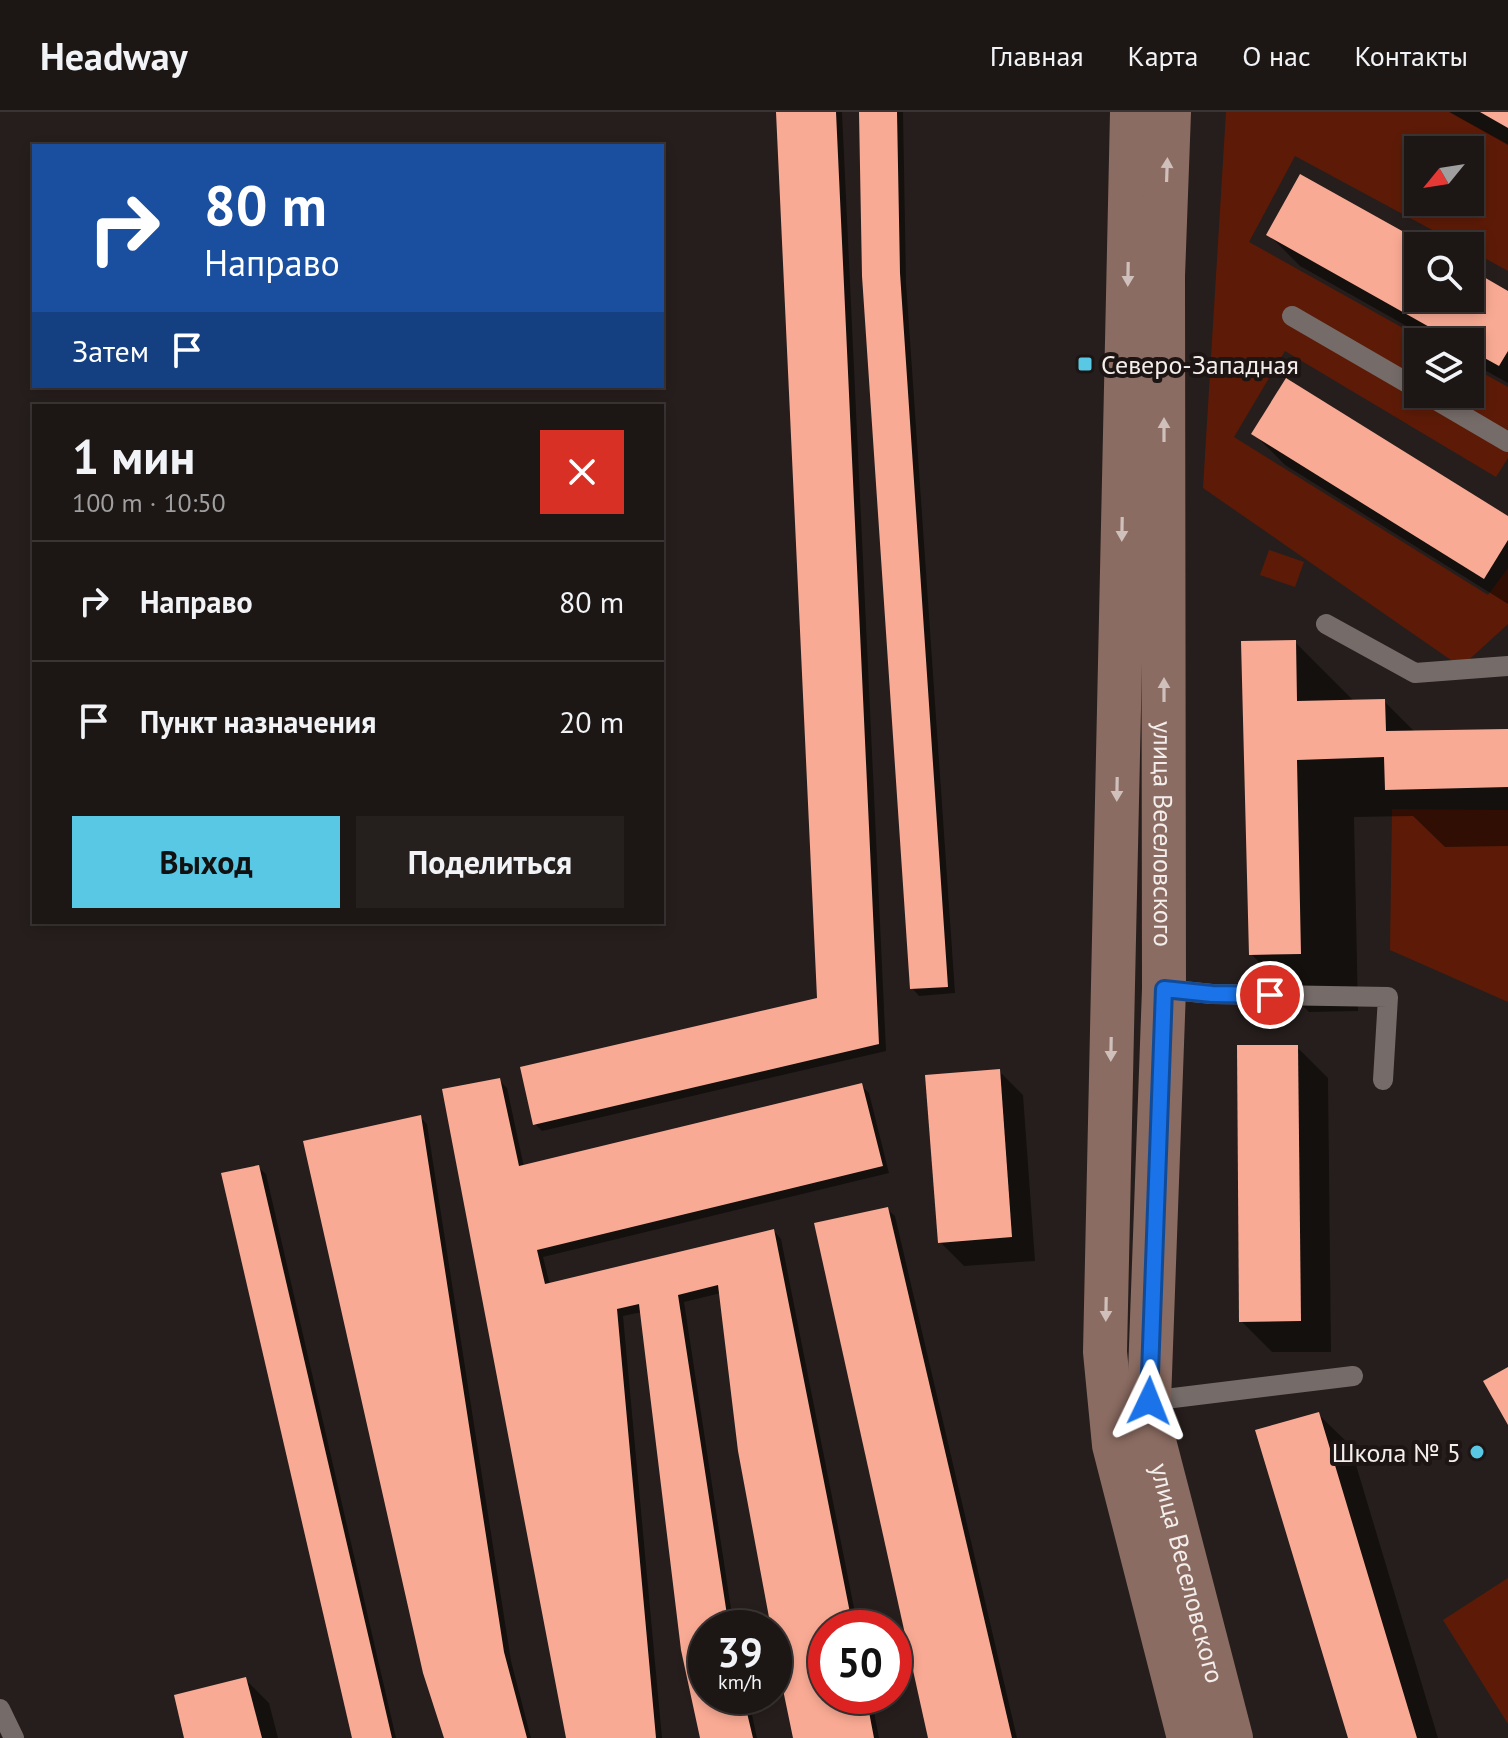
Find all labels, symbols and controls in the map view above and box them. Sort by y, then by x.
text: Headway [40,31,188,80]
text: Главная [990,37,1084,74]
text: Карта [1128,37,1198,74]
text: О нас [1242,37,1311,74]
text: Контакты [1355,37,1468,74]
north arrow [1404,136,1484,216]
map controls [1404,136,1484,408]
one-way arrow [1160,157,1173,182]
text: 80 m [204,169,327,241]
icon: right [72,176,176,280]
button: search [1404,232,1484,312]
text: Направо [204,239,340,286]
one-way arrow [1121,262,1134,287]
icon: arrive [165,328,209,372]
button: layers [1404,328,1484,408]
text: Затем [72,331,149,370]
place label: Северо-Западная [1101,348,1299,381]
marker: Северо-Западная [1076,355,1094,373]
one-way arrow [1157,417,1170,442]
text: 1 мин [72,425,195,487]
button: close [540,430,624,514]
text: 100 m · 10:50 [72,486,226,519]
one-way arrow [1116,517,1129,542]
icon: right [72,579,116,623]
text: Направо [140,582,253,621]
text: 80 m [559,582,624,621]
one-way arrow [1158,677,1170,702]
icon: arrive [72,699,116,743]
text: Пункт назначения [140,702,376,741]
text: 20 m [559,702,624,741]
street label: улица Веселовского [1147,721,1180,947]
one-way arrow [1110,777,1123,802]
button: Выход [72,816,340,908]
button: Поделиться [356,816,624,908]
pin [1236,961,1304,1029]
icon: arrive [1248,973,1292,1017]
one-way arrow [1105,1037,1117,1062]
one-way arrow [1099,1297,1112,1322]
position arrow [1107,1359,1191,1443]
place label: Школа № 5 [1332,1436,1461,1469]
marker: Школа № 5 [1468,1443,1486,1461]
street label: улица Веселовского [1144,1459,1233,1687]
speed limit sign: 50 [808,1610,912,1714]
text: 39 [717,1626,763,1678]
text: km/h [718,1669,762,1695]

